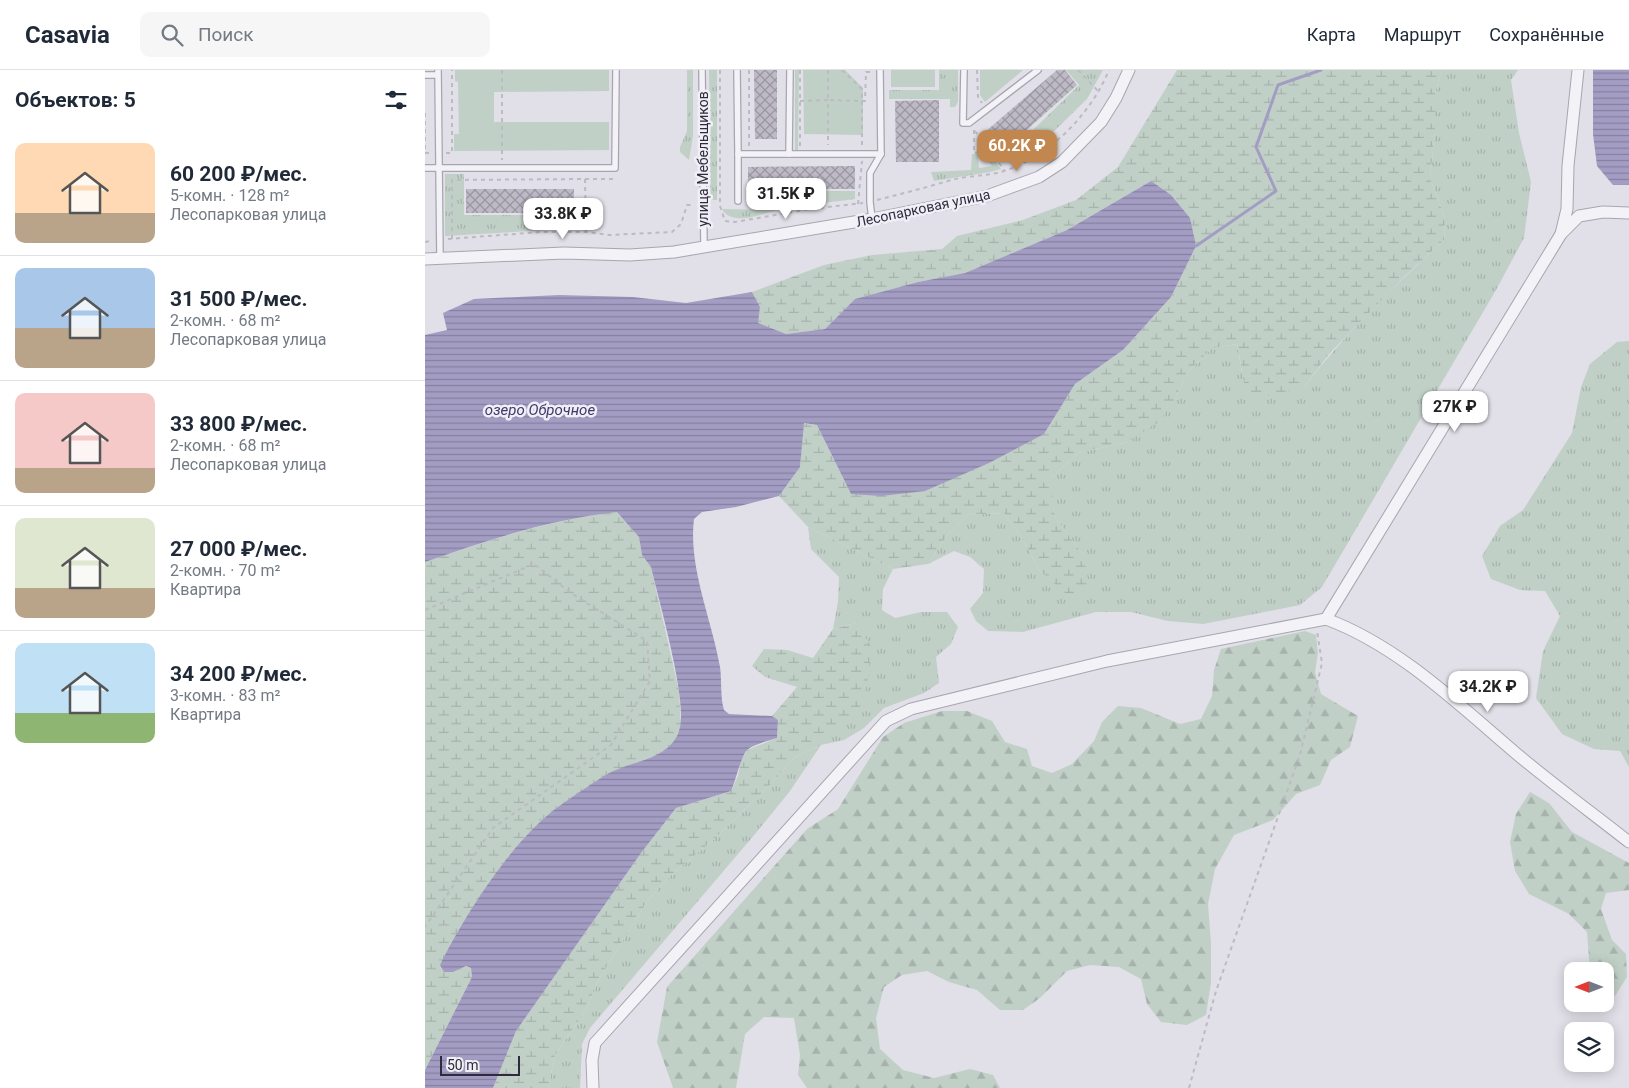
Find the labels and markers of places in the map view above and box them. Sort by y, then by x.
pin: 60.2K ₽ [971,129,1063,172]
pin: 31.5K ₽ [740,178,832,220]
pin: 33.8K ₽ [517,198,609,240]
pin: 27K ₽ [1420,390,1490,433]
pin: 34.2K ₽ [1442,670,1534,713]

